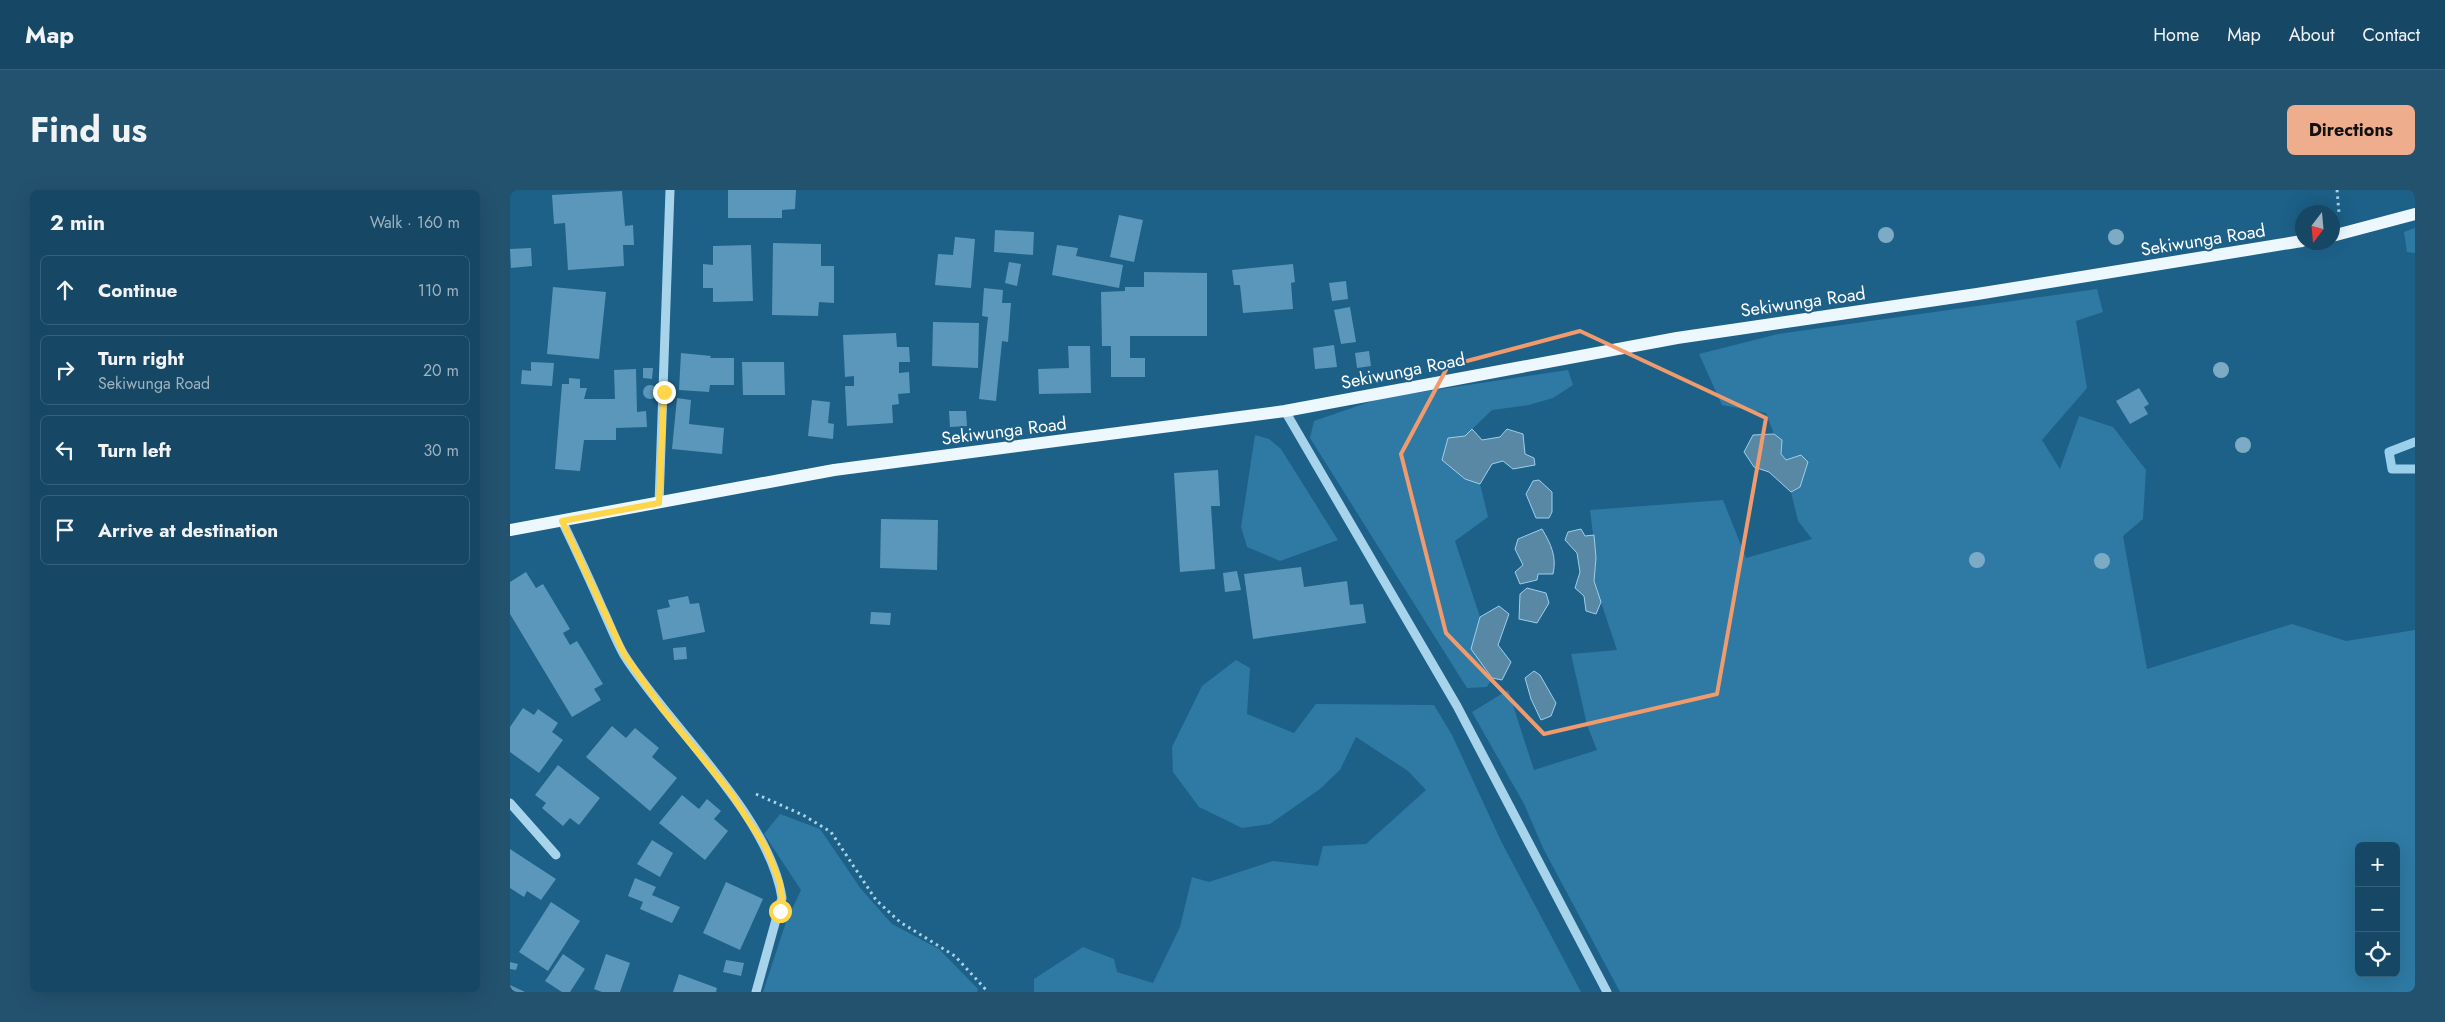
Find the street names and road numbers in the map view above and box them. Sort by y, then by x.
street label: Sekiwunga Road [2139,217,2267,263]
street label: Sekiwunga Road [1739,280,1867,324]
street label: Sekiwunga Road [1339,346,1467,396]
street label: Sekiwunga Road [940,410,1068,452]

